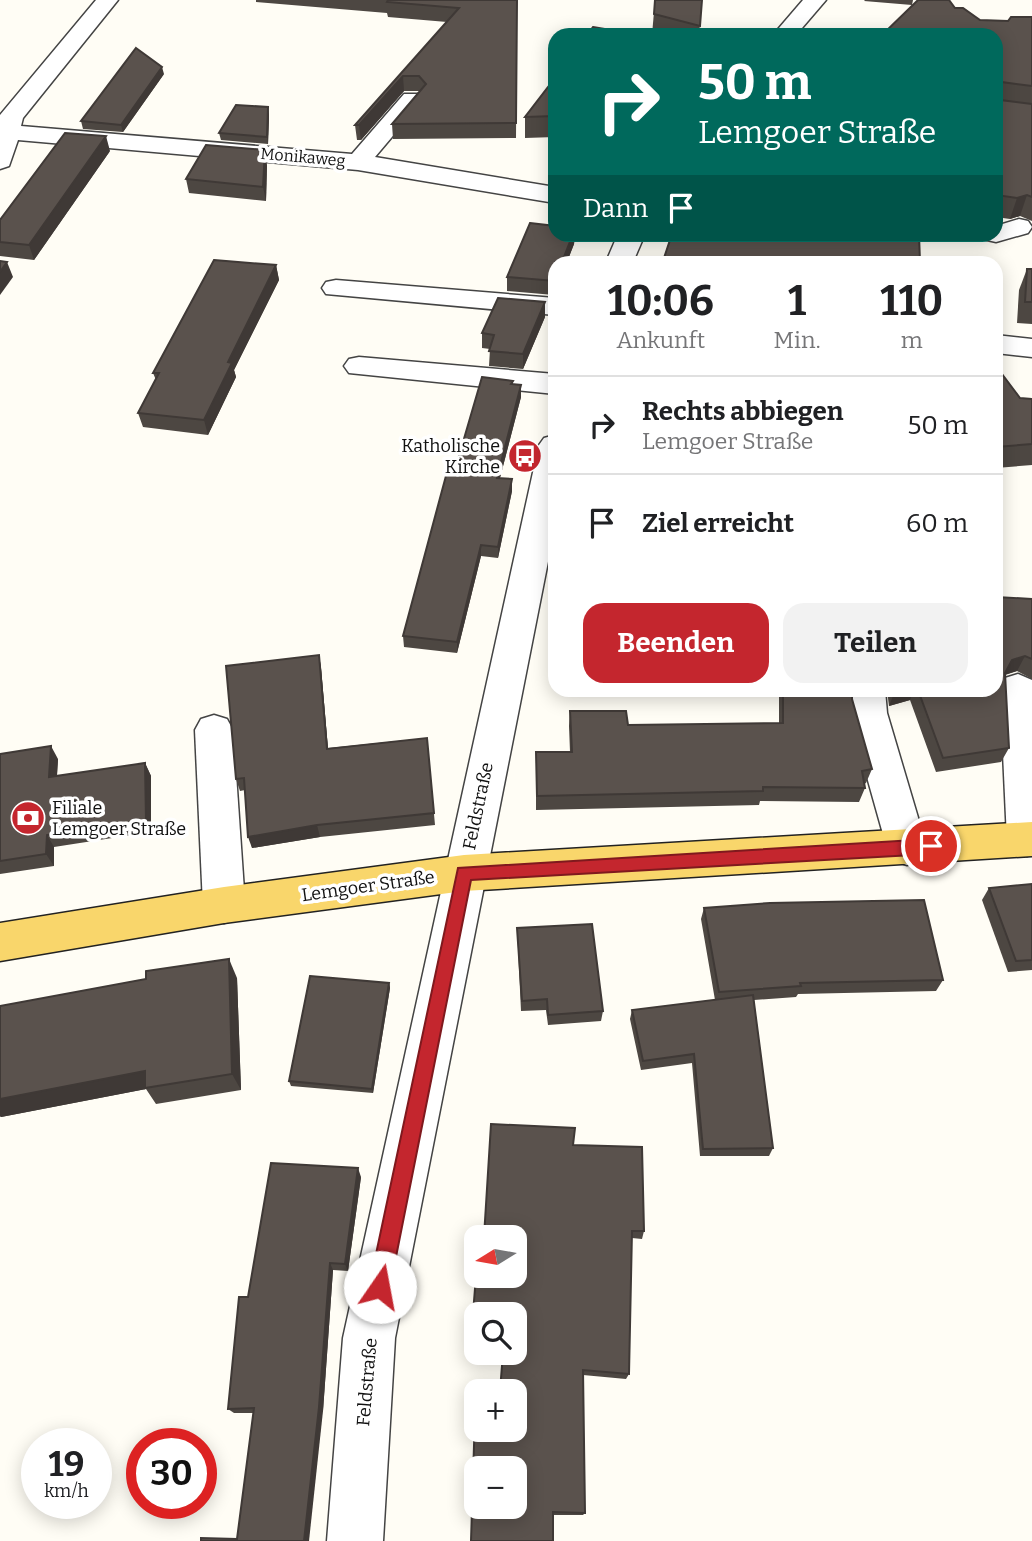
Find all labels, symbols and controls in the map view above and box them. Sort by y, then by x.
text: 50 m [698,53,811,112]
icon: right [583,56,674,147]
text: Lemgoer Straße [698,113,936,151]
street label: Monikaweg [260,144,346,170]
icon: arrive [662,189,700,227]
text: Dann [583,193,648,224]
text: 10:06 [608,276,714,326]
text: 1 [788,276,806,326]
text: 110 [880,276,943,326]
text: Ankunft [617,326,705,354]
text: Min. [774,326,821,354]
text: m [901,326,923,354]
text: Rechts abbiegen [642,396,844,427]
icon: right [583,406,621,444]
text: 50 m [907,410,968,441]
text: Lemgoer Straße [642,427,813,455]
place label: Katholische Kirche [401,435,500,478]
bus stop icon: Katholische Kirche [506,437,544,475]
icon: arrive [583,504,621,542]
text: Ziel erreicht [642,508,794,539]
text: 60 m [906,508,968,539]
button: Beenden [583,603,769,683]
button: Teilen [783,603,968,683]
street label: Feldstraße [458,760,498,852]
place label: Filiale Lemgoer Straße [52,797,186,840]
bank icon: Filiale Lemgoer Straße [9,799,47,837]
pin [901,816,961,876]
icon: arrive [912,827,950,865]
street label: Lemgoer Straße [300,866,436,906]
north arrow [464,1225,527,1288]
map controls [464,1225,527,1519]
position arrow [343,1250,417,1324]
button: search [464,1302,527,1365]
street label: Feldstraße [352,1337,382,1427]
button: + [464,1379,527,1442]
speed limit sign: 30 [126,1428,217,1519]
text: 19 [49,1443,84,1485]
button: − [464,1456,527,1519]
text: km/h [44,1480,89,1502]

